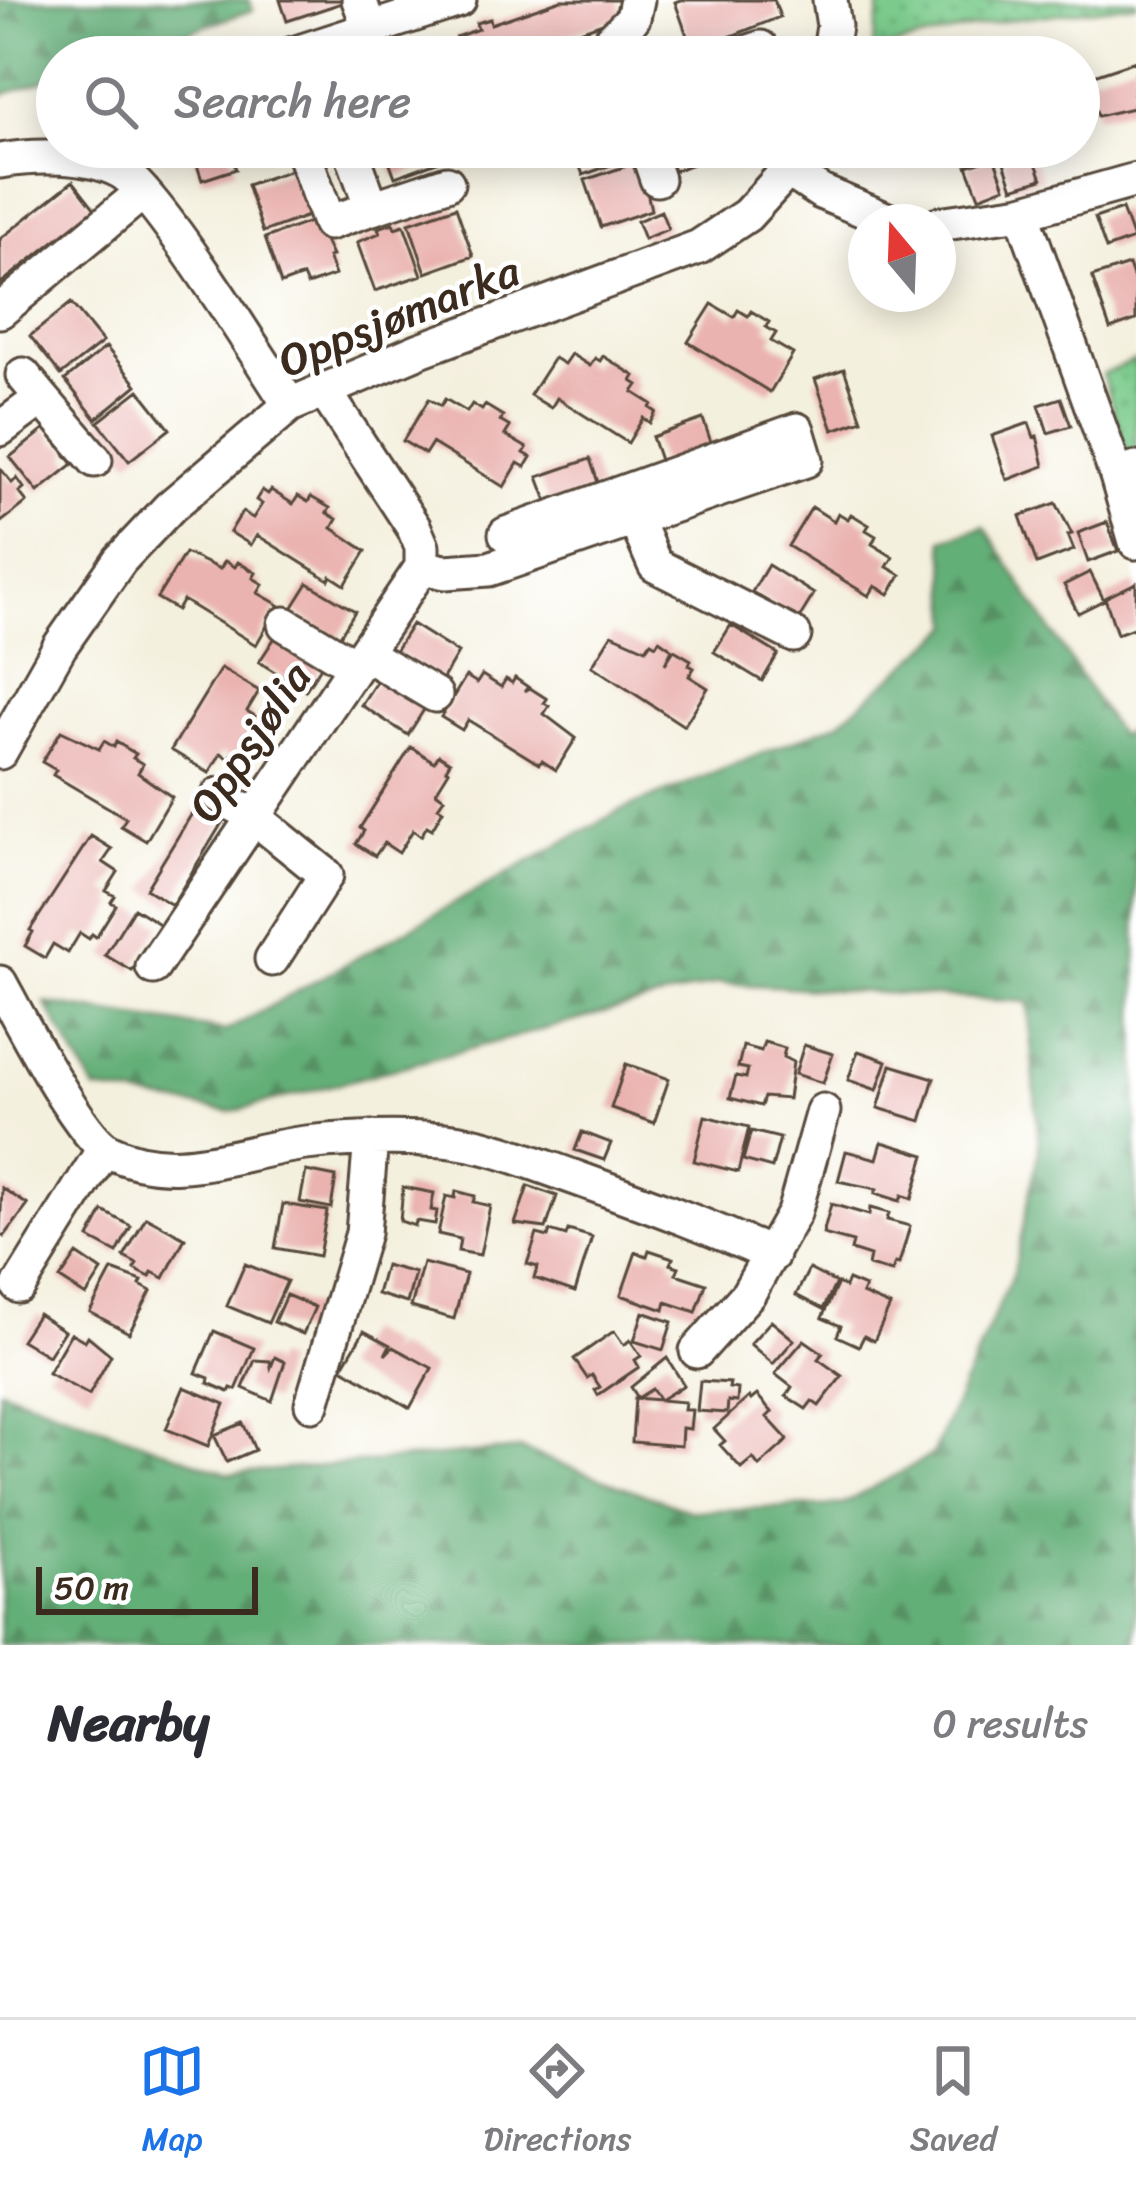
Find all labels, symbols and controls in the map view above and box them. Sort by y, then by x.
search box [36,36,1100,168]
text: Search here [174,62,411,142]
icon: search [78,69,144,135]
north arrow [848,204,956,312]
street label: Oppsjømarka [266,231,532,401]
street label: Oppsjølia [166,644,334,839]
text: 50 m [54,1559,129,1617]
scale bar [36,1561,258,1614]
text: Nearby [48,1678,209,1768]
text: 0 results [932,1689,1088,1758]
tab: Map [139,2038,205,2168]
tab: Directions [484,2038,631,2168]
tab: Saved [910,2038,997,2168]

